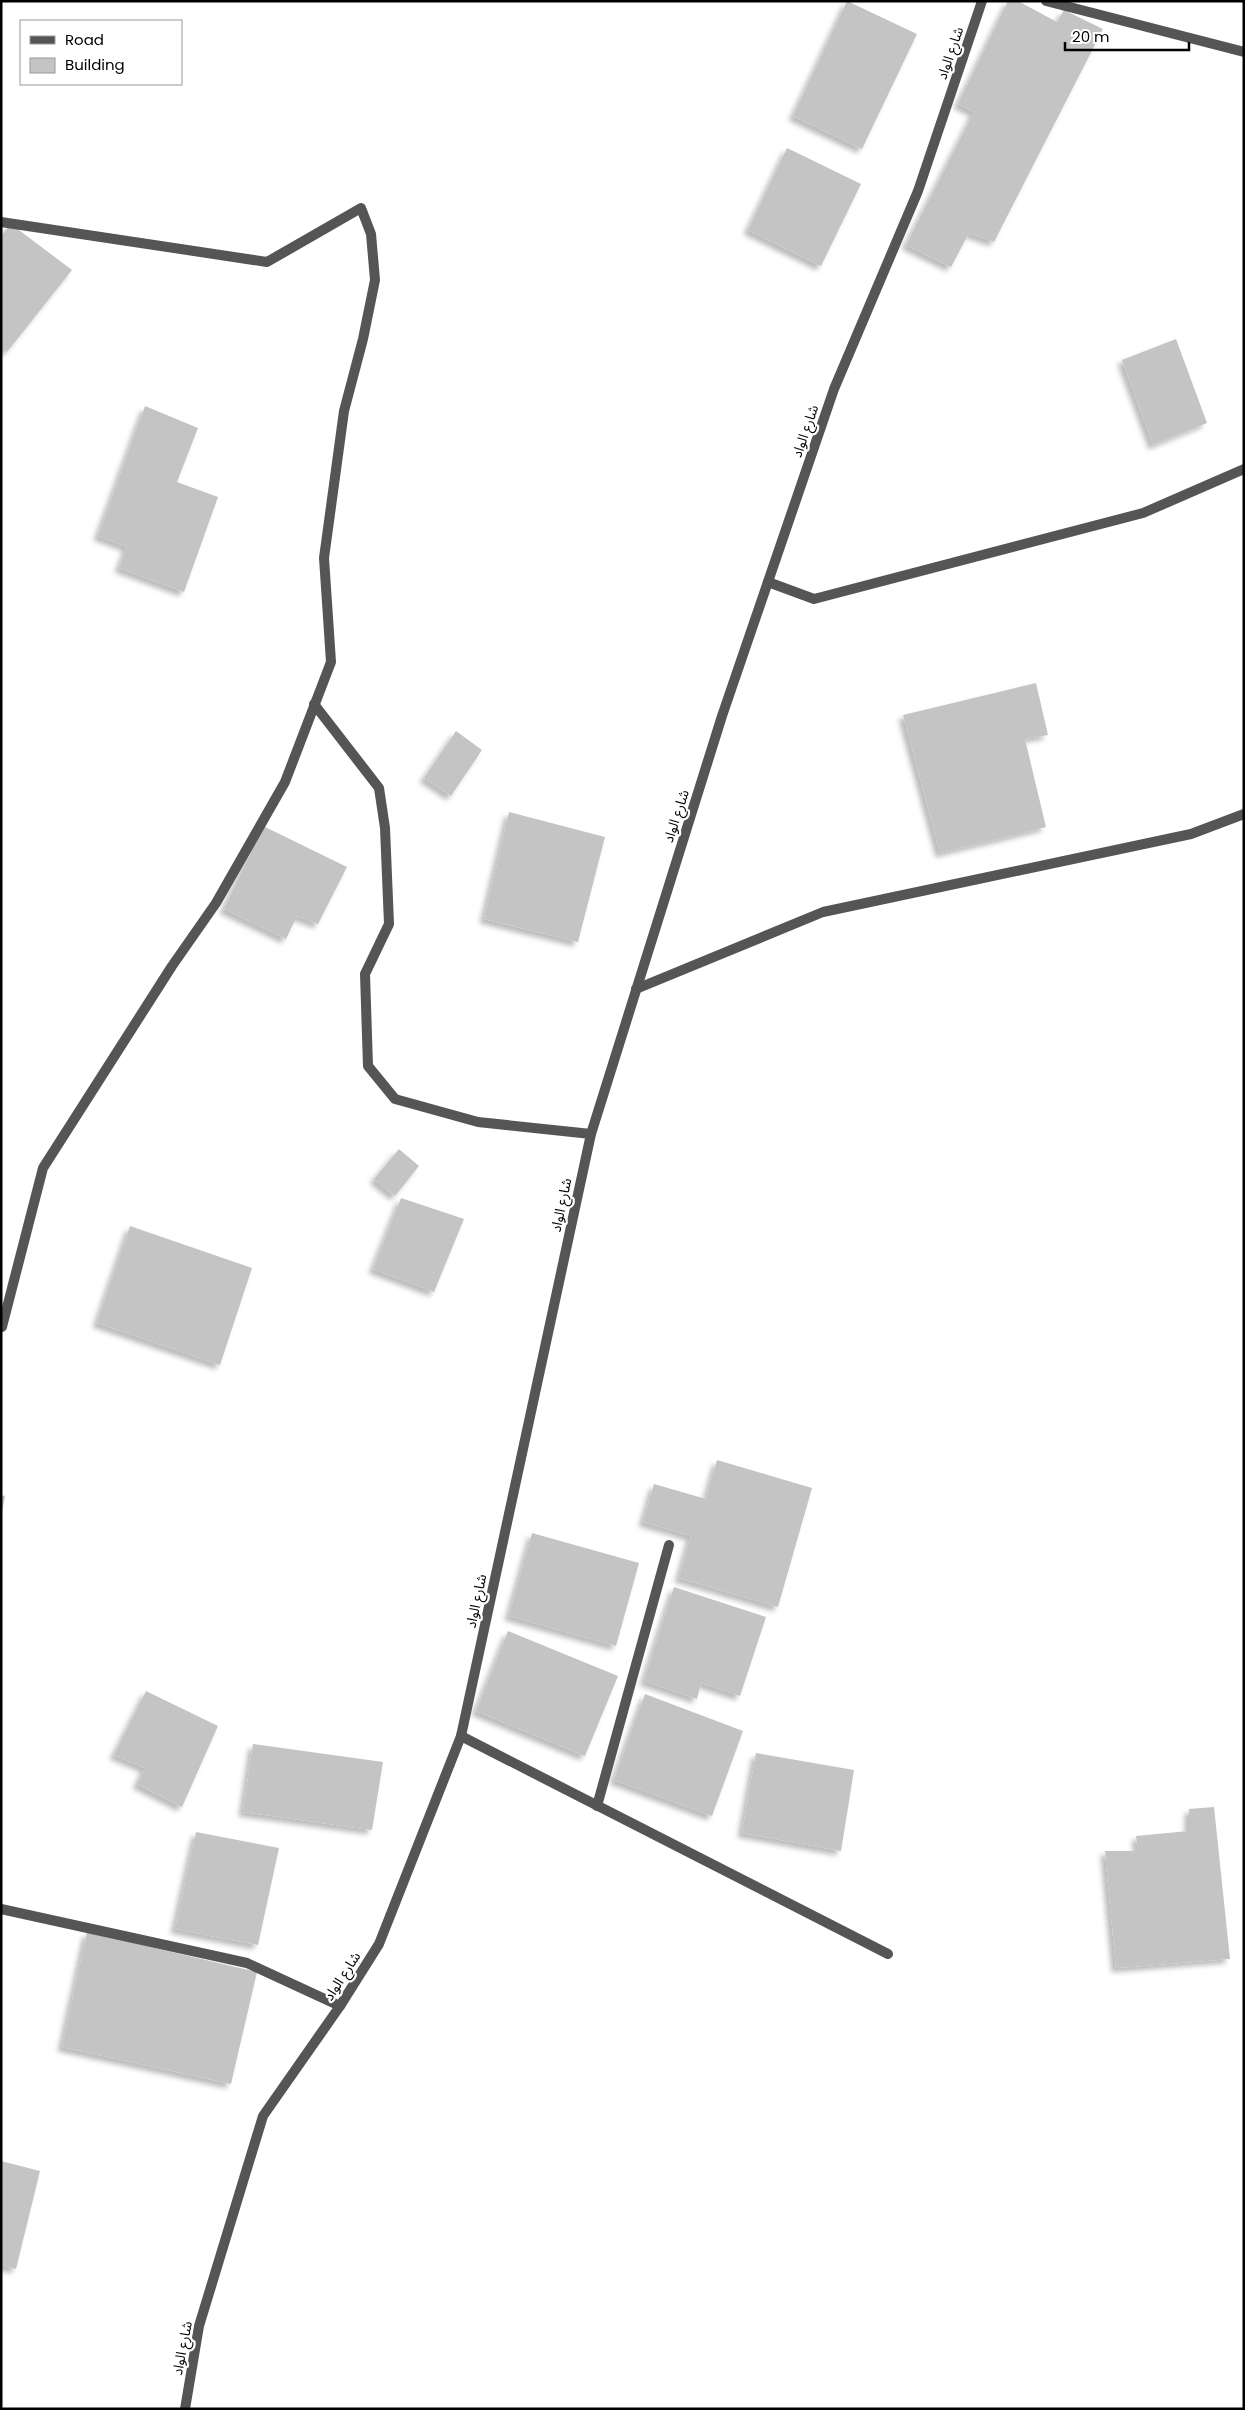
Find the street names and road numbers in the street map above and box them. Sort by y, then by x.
street label: شارع الواد [932,24,969,82]
street label: شارع الواد [787,402,824,460]
street label: شارع الواد [658,787,695,845]
street label: شارع الواد [546,1176,577,1234]
street label: شارع الواد [461,1572,492,1630]
street label: شارع الواد [319,1948,366,2005]
street label: شارع الواد [167,2319,198,2377]

